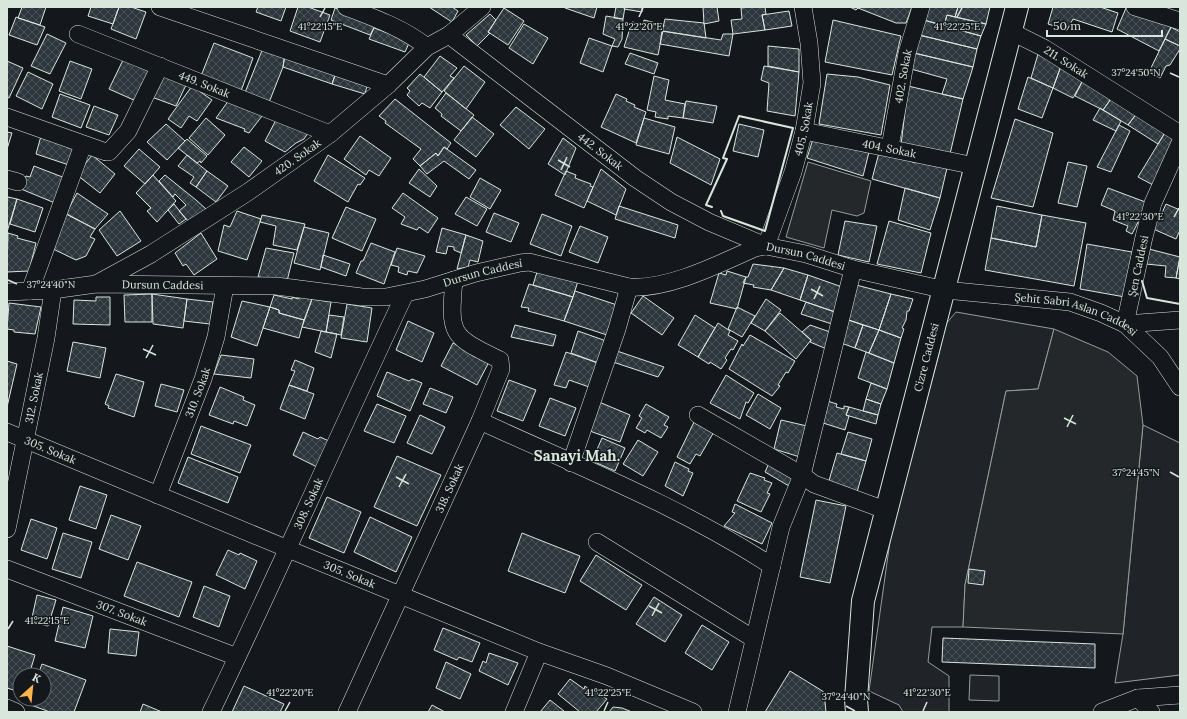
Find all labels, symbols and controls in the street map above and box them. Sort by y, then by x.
scale bar [1047,12,1162,38]
text: 50 m [1053,18,1081,33]
text: 41°22'15"E [298,20,342,33]
text: 41°22'20"E [615,20,663,33]
text: 41°22'25"E [934,20,980,33]
street label: 211. Sokak [1041,43,1091,81]
street label: 402. Sokak [891,47,915,104]
text: 37°24'50"N [1111,66,1161,79]
street label: 449. Sokak [177,68,232,101]
street label: 405. Sokak [791,101,816,157]
street label: 442. Sokak [575,129,626,173]
street label: 420. Sokak [271,136,324,179]
street label: 404. Sokak [861,136,917,161]
text: 41°22'30"E [1116,210,1164,223]
street label: Şen Caddesi [1125,234,1151,298]
street label: Dursun Caddesi [765,239,847,273]
street label: Dursun Caddesi [441,256,523,290]
street label: Dursun Caddesi [122,277,203,292]
text: 37°24'40"N [27,278,76,291]
street label: Şehit Sabri Aslan Caddesi [1014,290,1140,339]
street label: Cizre Caddesi [911,321,942,393]
street label: 310. Sokak [182,365,213,420]
street label: 312. Sokak [22,371,46,425]
street label: 305. Sokak [22,433,78,467]
district label: Sanayi Mah. [534,446,620,465]
street label: 318. Sokak [432,462,467,515]
text: 37°24'45"N [1112,466,1160,479]
street label: 308. Sokak [290,476,326,532]
street label: 305. Sokak [322,557,378,591]
street label: 307. Sokak [95,597,149,629]
text: 41°22'15"E [25,614,69,627]
north arrow [12,667,52,707]
text: K [30,670,43,686]
text: 41°22'20"E [266,686,314,699]
text: 41°22'25"E [585,686,631,699]
text: 41°22'30"E [903,686,951,699]
text: 37°24'40"N [822,690,871,703]

